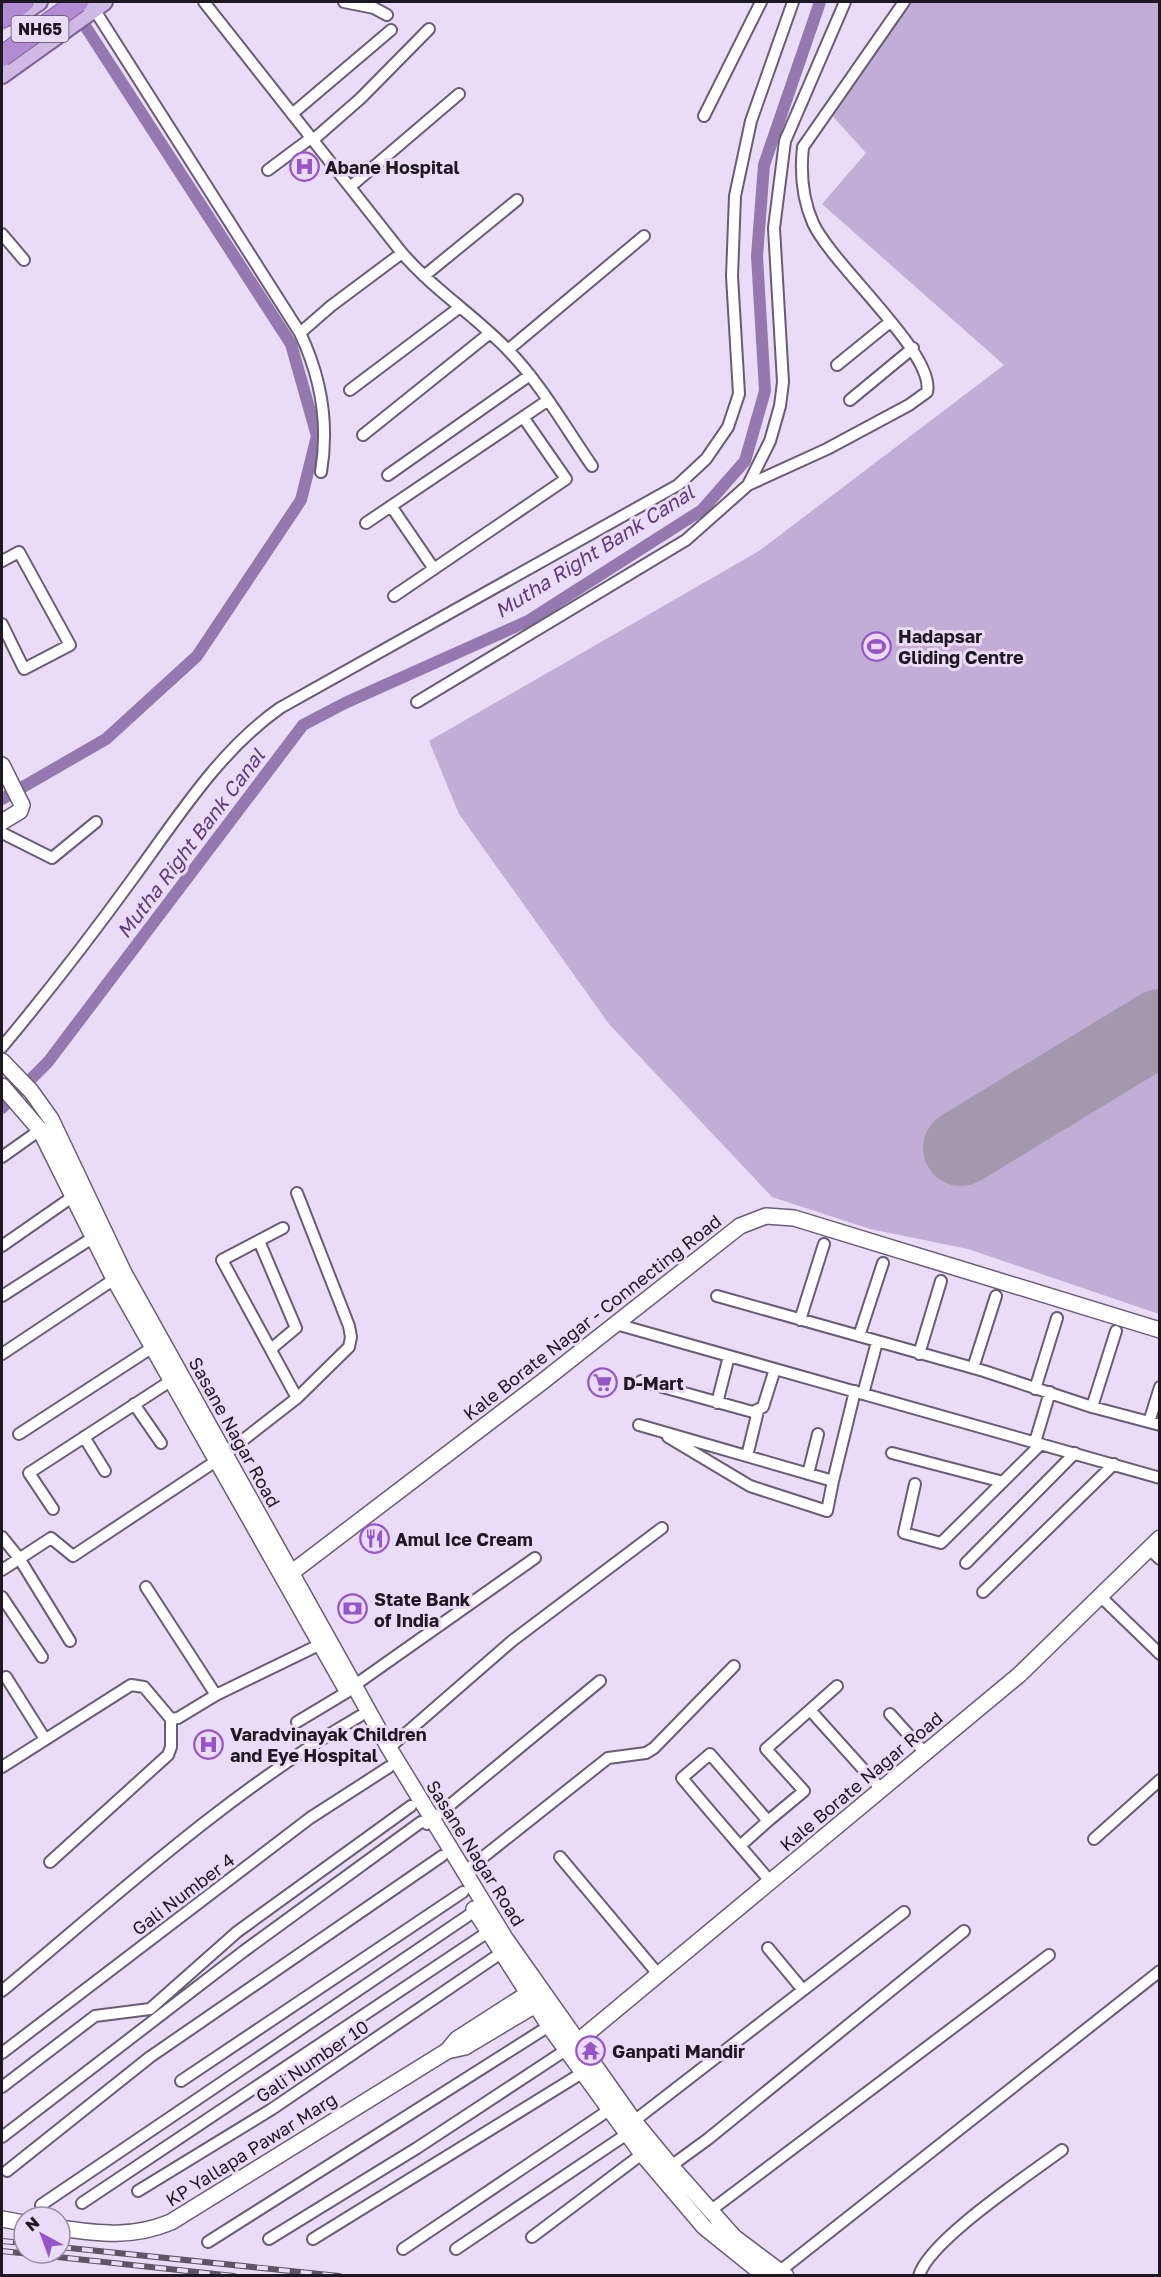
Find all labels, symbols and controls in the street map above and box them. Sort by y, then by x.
road number: NH65 [12,16,68,42]
hospital icon: Abane Hospital [288,151,320,183]
place label: Abane Hospital [325,156,460,178]
water label: Mutha Right Bank Canal [490,479,699,623]
place label: Hadapsar Gliding Centre [898,625,1024,668]
sports icon: Hadapsar Gliding Centre [861,630,893,662]
water label: Mutha Right Bank Canal [111,743,270,943]
street label: Kale Borate Nagar - Connecting Road [459,1210,725,1424]
street label: Sasane Nagar Road [185,1353,285,1511]
supermarket icon: D-Mart [586,1367,618,1399]
place label: D-Mart [623,1372,684,1394]
restaurant icon: Amul Ice Cream [358,1523,390,1555]
place label: Amul Ice Cream [395,1528,533,1550]
place label: State Bank of India [374,1588,471,1631]
bank icon: State Bank of India [337,1593,369,1625]
street label: Kale Borate Nagar Road [775,1707,947,1855]
place label: Varadvinayak Children and Eye Hospital [230,1723,427,1766]
hospital icon: Varadvinayak Children and Eye Hospital [193,1728,225,1760]
street label: Sasane Nagar Road [422,1776,530,1930]
street label: Gali Number 4 [127,1848,239,1940]
street label: Gali Number 10 [251,2015,373,2107]
temple icon: Ganpati Mandir [575,2035,607,2067]
place label: Ganpati Mandir [612,2040,745,2062]
street label: KP Yallapa Pawar Marg [161,2087,341,2211]
north arrow [12,2205,72,2265]
text: N [21,2212,43,2235]

